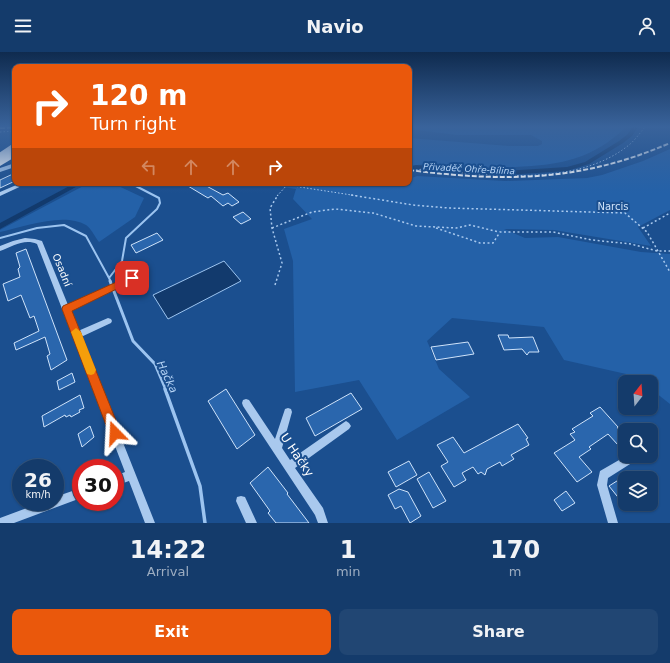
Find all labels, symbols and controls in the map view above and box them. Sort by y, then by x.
icon: menu [12,15,34,37]
icon: person [636,15,658,37]
text: Navio [306,16,364,37]
text: 120 m [90,79,187,112]
icon: right [24,80,76,132]
text: Turn right [90,113,176,134]
icon: left [138,156,160,178]
icon: ahead [180,156,202,178]
icon: ahead [222,156,244,178]
icon: right [264,156,286,178]
water label: Přivaděč Ohře-Bílina [423,162,515,176]
park label: Narcis [598,201,629,212]
street label: Osadní [50,252,74,289]
pin [115,261,149,295]
icon: arrive [121,267,143,289]
water label: Hačka [154,359,180,395]
north arrow [618,375,658,415]
map controls [618,375,658,511]
position arrow [94,412,136,454]
button: search [618,423,658,463]
street label: U Hačky [277,431,317,479]
speed limit sign: 30 [72,459,124,511]
text: 26 [24,468,52,492]
button: layers [618,471,658,511]
text: km/h [25,489,51,500]
text: 14:22 [130,536,206,564]
text: 1 [340,536,356,564]
text: 170 [490,536,540,564]
text: Arrival [147,564,189,579]
text: min [336,564,360,579]
text: m [509,564,522,579]
button: Exit [12,609,331,655]
button: Share [339,609,658,655]

